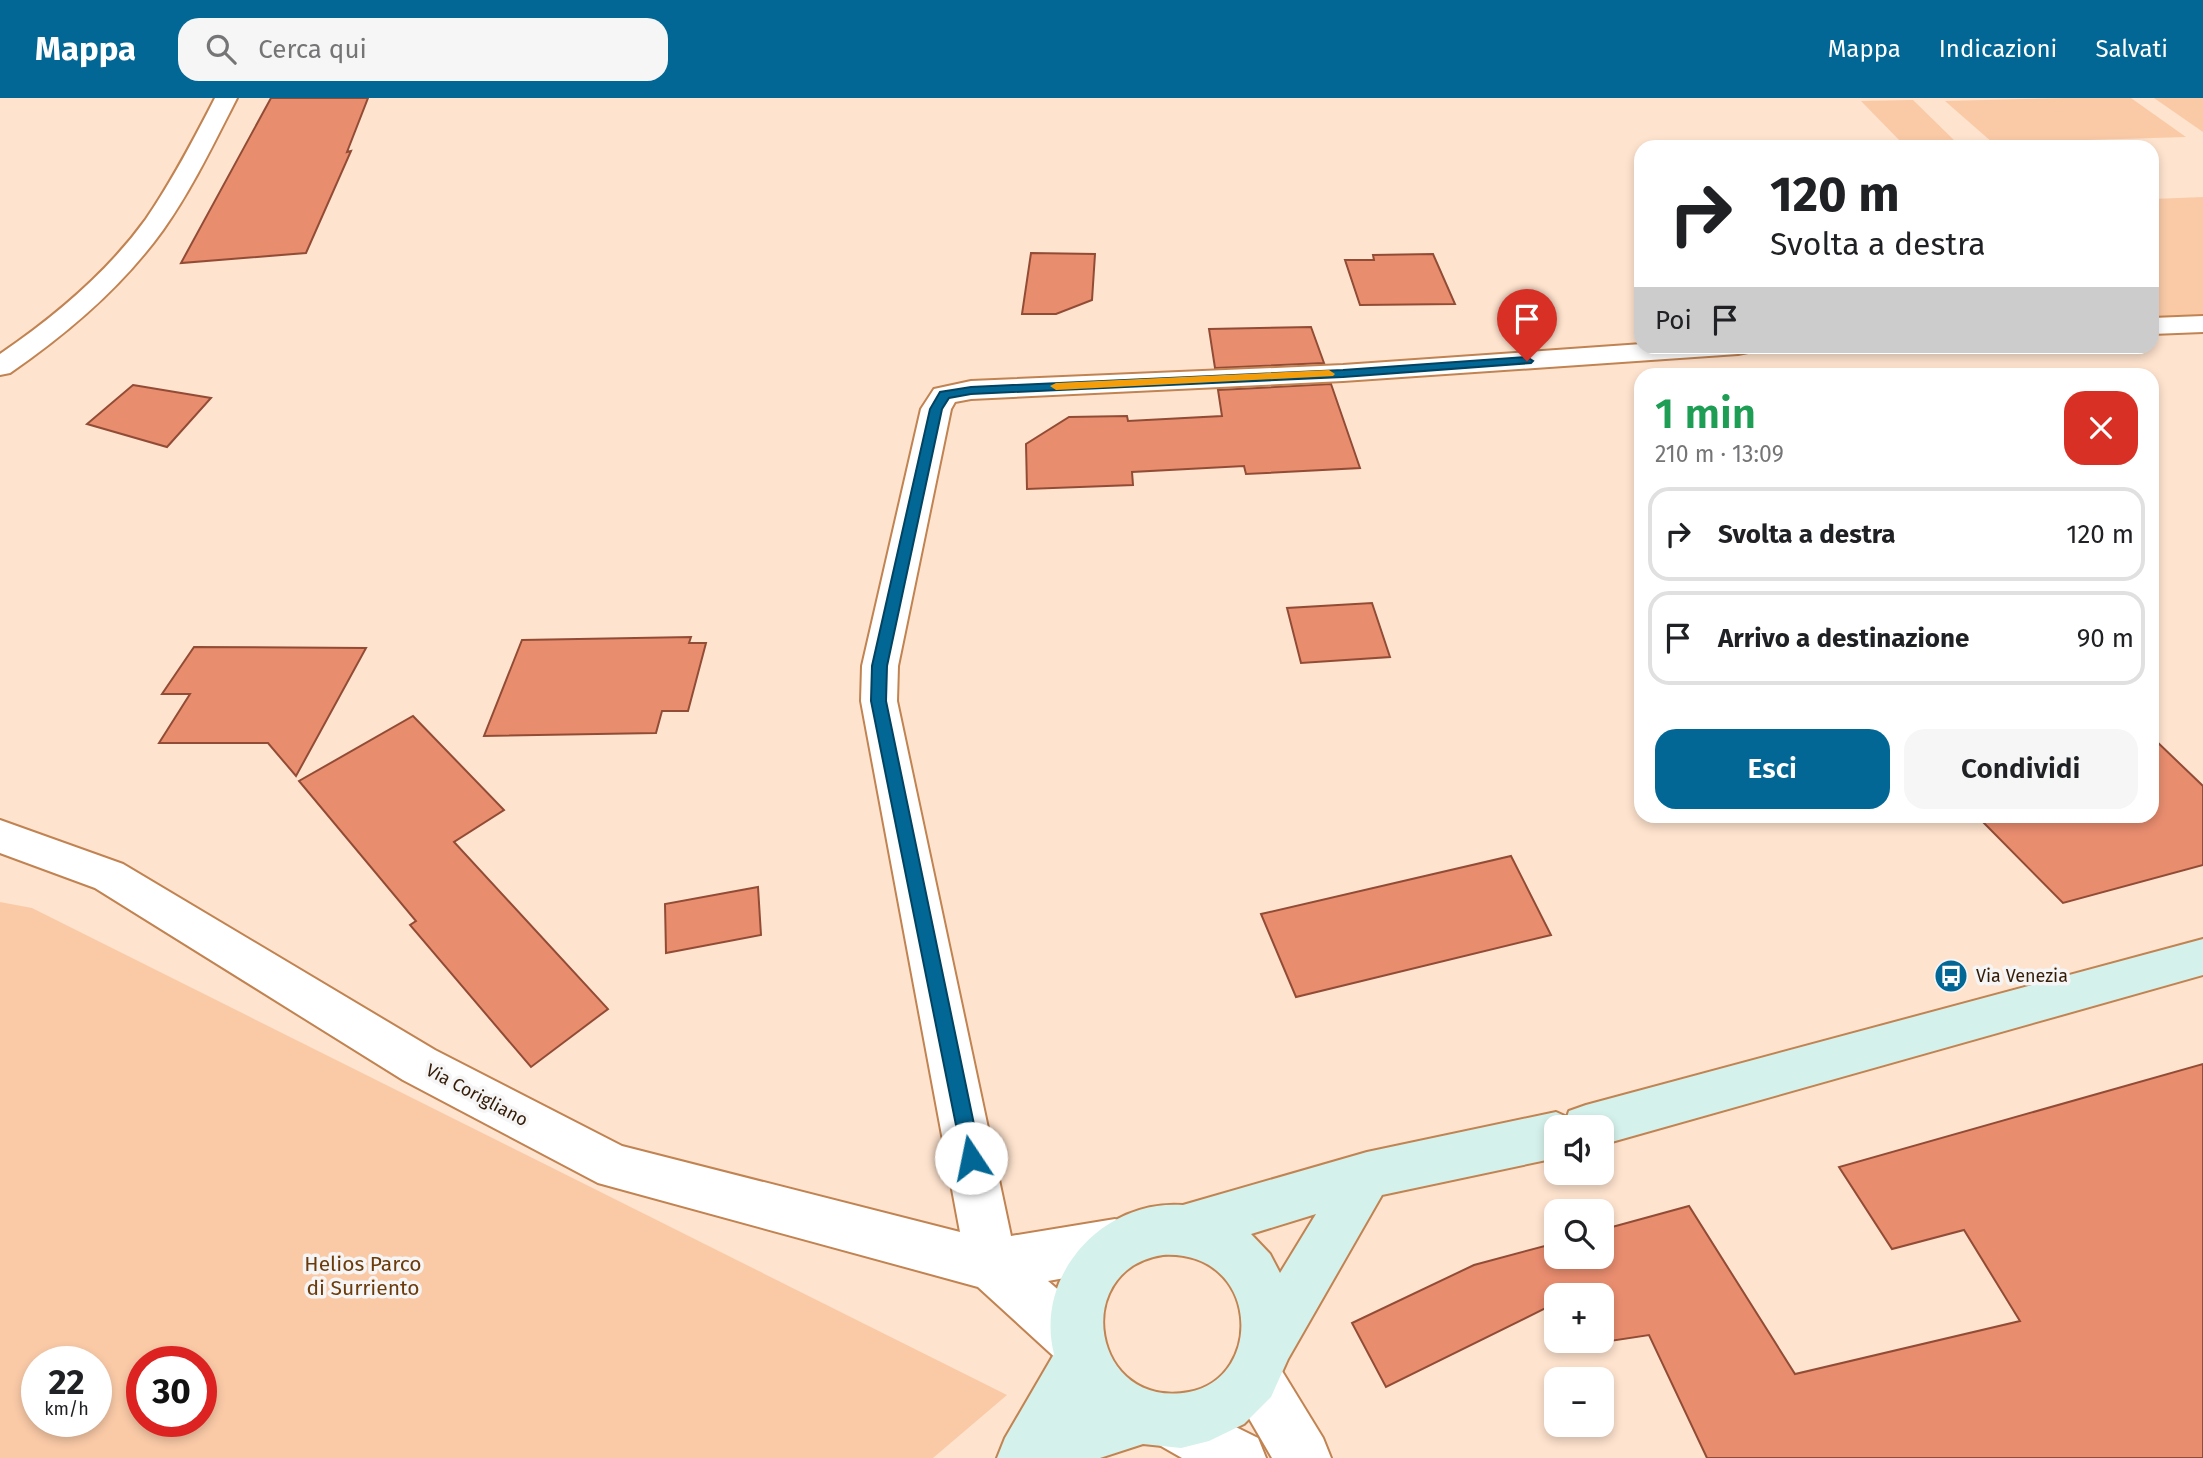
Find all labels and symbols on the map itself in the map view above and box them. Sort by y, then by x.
pin [1497,289,1557,361]
bus stop icon: Via Venezia [1932,957,1970,995]
place label: Via Venezia [1976,965,2068,987]
street label: Via Corigliano [422,1059,532,1131]
position arrow [934,1121,1008,1195]
park label: Helios Parco di Surriento [304,1251,422,1301]
speed limit sign: 30 [126,1346,217,1437]

